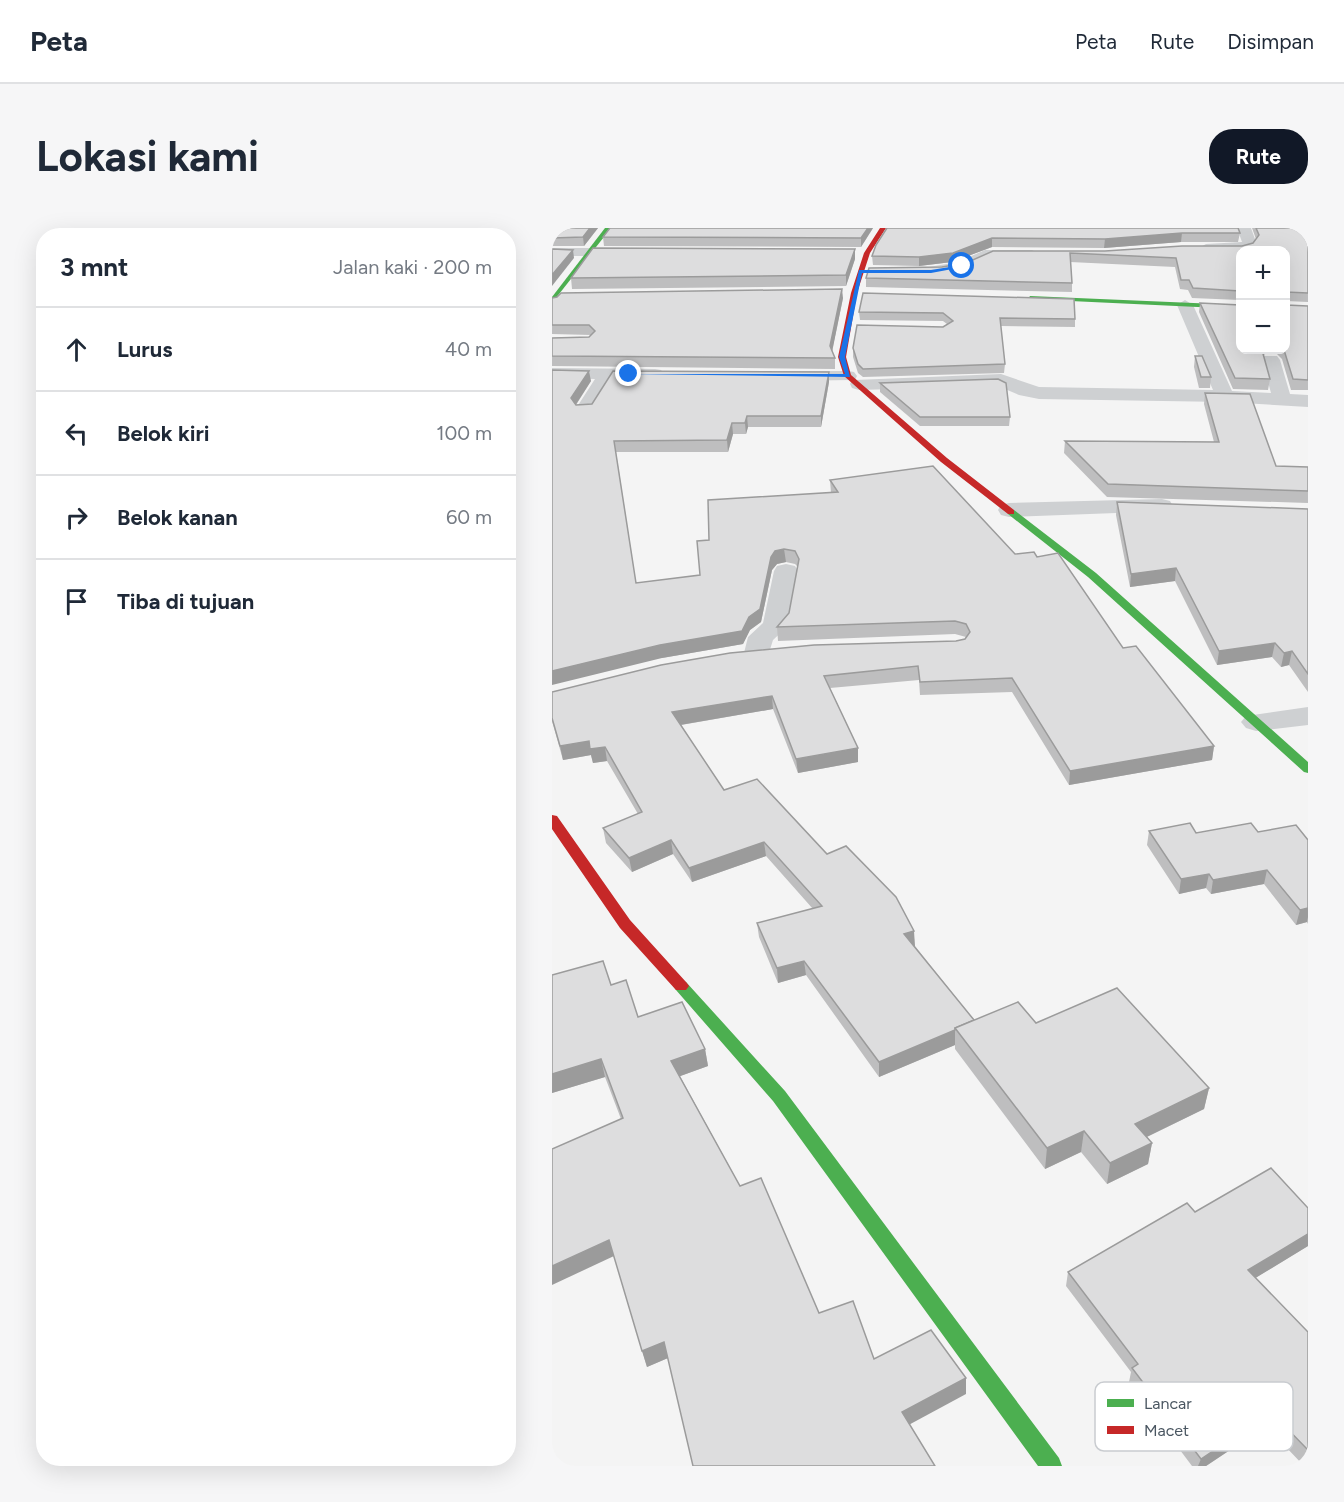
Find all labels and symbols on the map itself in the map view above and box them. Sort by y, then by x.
route start [948,252,974,278]
route end [615,360,641,386]
legend [1095,1382,1293,1451]
text: Lancar [1144,1394,1192,1413]
text: Macet [1144,1421,1189,1440]

